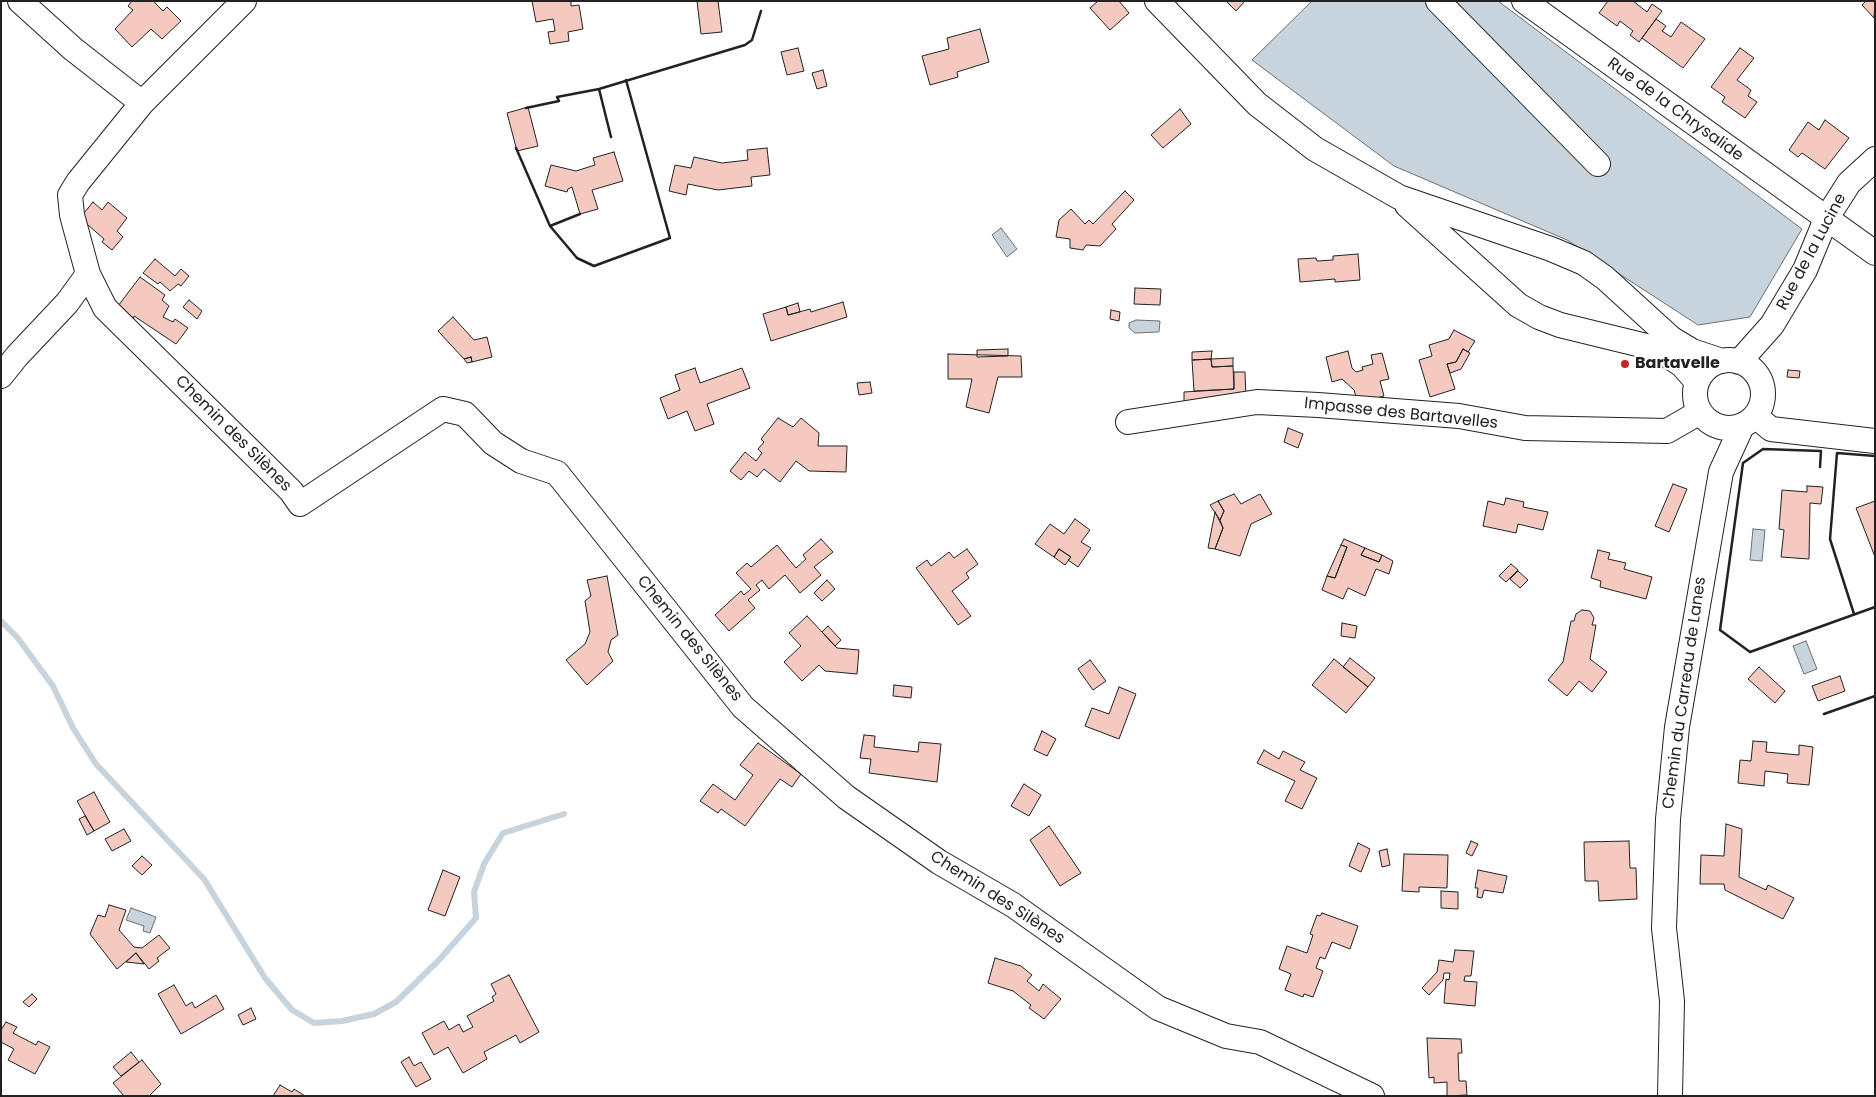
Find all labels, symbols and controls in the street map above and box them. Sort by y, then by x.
street label: Rue de la Chrysalide [1603,54,1747,166]
street label: Rue de la Lucine [1773,190,1851,314]
place label: Bartavelle [1635,354,1720,374]
marker: Bartavelle [1619,358,1631,370]
street label: Chemin des Silènes [171,372,295,496]
street label: Impasse des Bartavelles [1303,394,1499,434]
street label: Chemin des Silènes [632,572,746,706]
street label: Chemin du Carreau de Lanes [1659,576,1711,810]
street label: Chemin des Silènes [926,847,1068,949]

